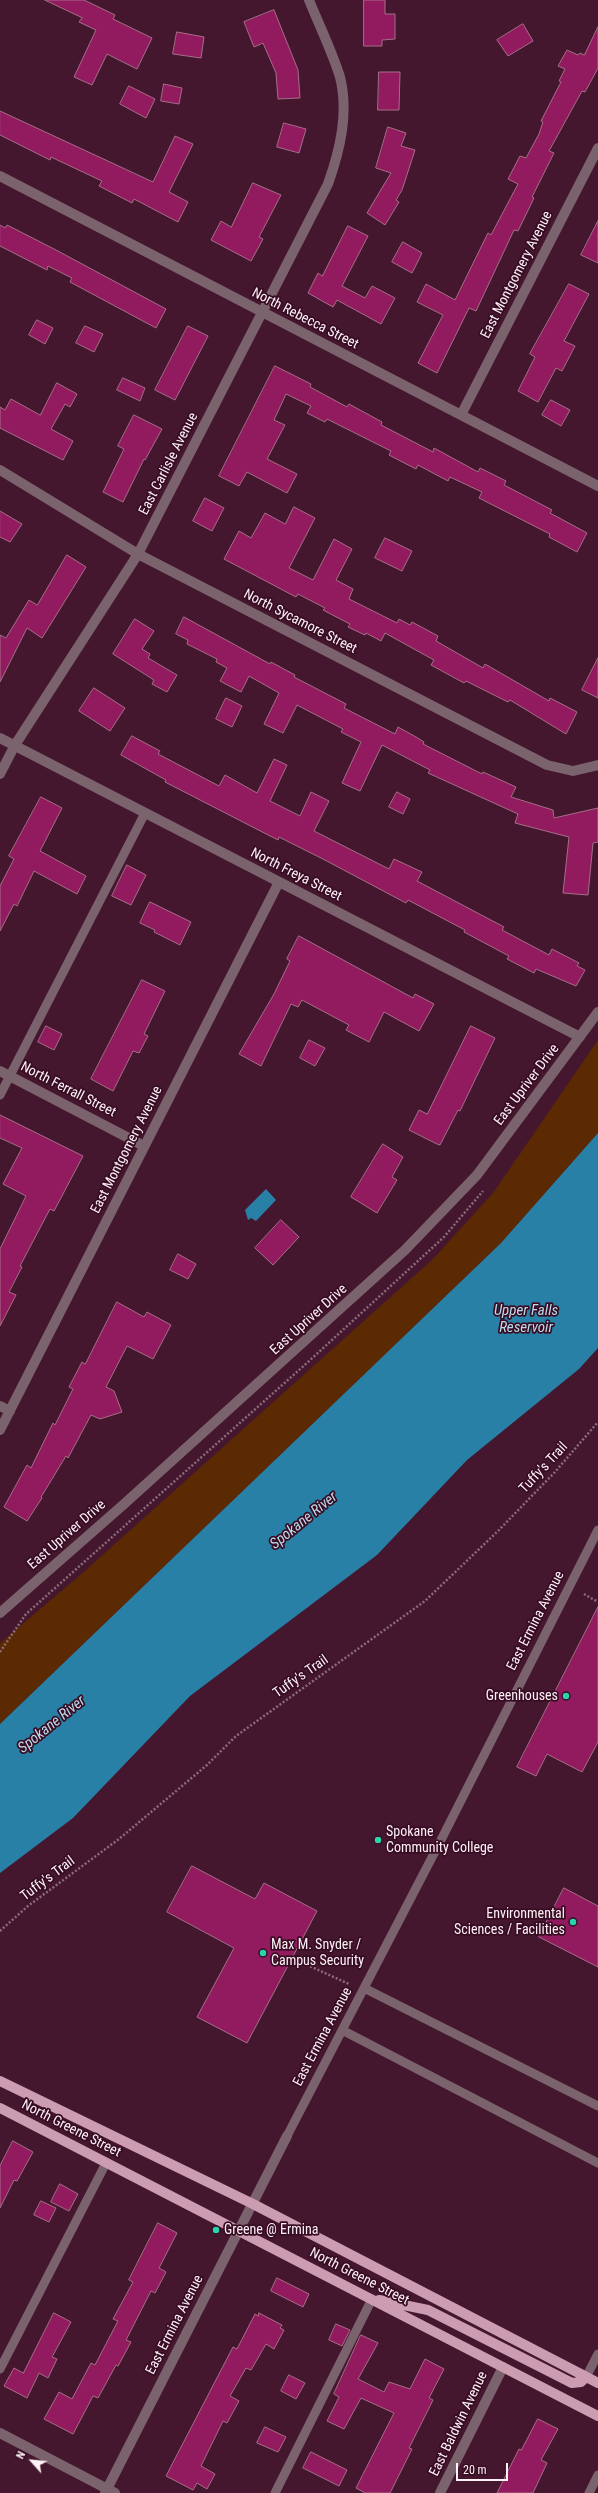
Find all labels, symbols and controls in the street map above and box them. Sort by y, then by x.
street label: East Montgomery Avenue [478,209,556,341]
street label: North Rebecca Street [249,285,361,353]
street label: East Carlisle Avenue [136,410,202,518]
street label: North Sycamore Street [241,586,359,658]
street label: North Freya Street [248,845,344,905]
street label: East Upriver Drive [491,1041,563,1129]
street label: North Ferrall Street [17,1059,119,1121]
street label: East Montgomery Avenue [88,1084,166,1216]
street label: East Upriver Drive [267,1281,351,1359]
water label: Upper Falls Reservoir [494,1302,558,1337]
street label: Tuffy's Trail [516,1439,572,1497]
water label: Spokane River [267,1488,341,1554]
street label: East Upriver Drive [25,1497,109,1573]
street label: East Ermina Avenue [504,1568,568,1674]
street label: Tuffy's Trail [270,1652,332,1702]
place label: Greenhouses [486,1688,558,1704]
marker: Greenhouses [561,1691,571,1701]
water label: Spokane River [15,1692,89,1758]
place label: Spokane Community College [386,1824,493,1856]
marker: Spokane Community College [373,1835,383,1845]
street label: Tuffy's Trail [18,1853,78,1905]
place label: Environmental Sciences / Facilities [454,1906,565,1938]
marker: Environmental Sciences / Facilities [568,1917,578,1927]
place label: Max M. Snyder / Campus Security [271,1937,364,1970]
marker: Max M. Snyder / Campus Security [258,1948,268,1958]
street label: East Ermina Avenue [290,1985,356,2089]
street label: North Greene Street [18,2097,124,2161]
place label: Greene @ Ermina [224,2222,319,2238]
marker: Greene @ Ermina [211,2225,221,2235]
street label: North Greene Street [306,2245,412,2309]
street label: East Ermina Avenue [143,2272,207,2378]
street label: East Baldwin Avenue [426,2369,492,2479]
north arrow [12,2441,52,2481]
text: N [14,2449,28,2461]
scale bar [458,2455,510,2481]
text: 20 m [463,2463,487,2477]

